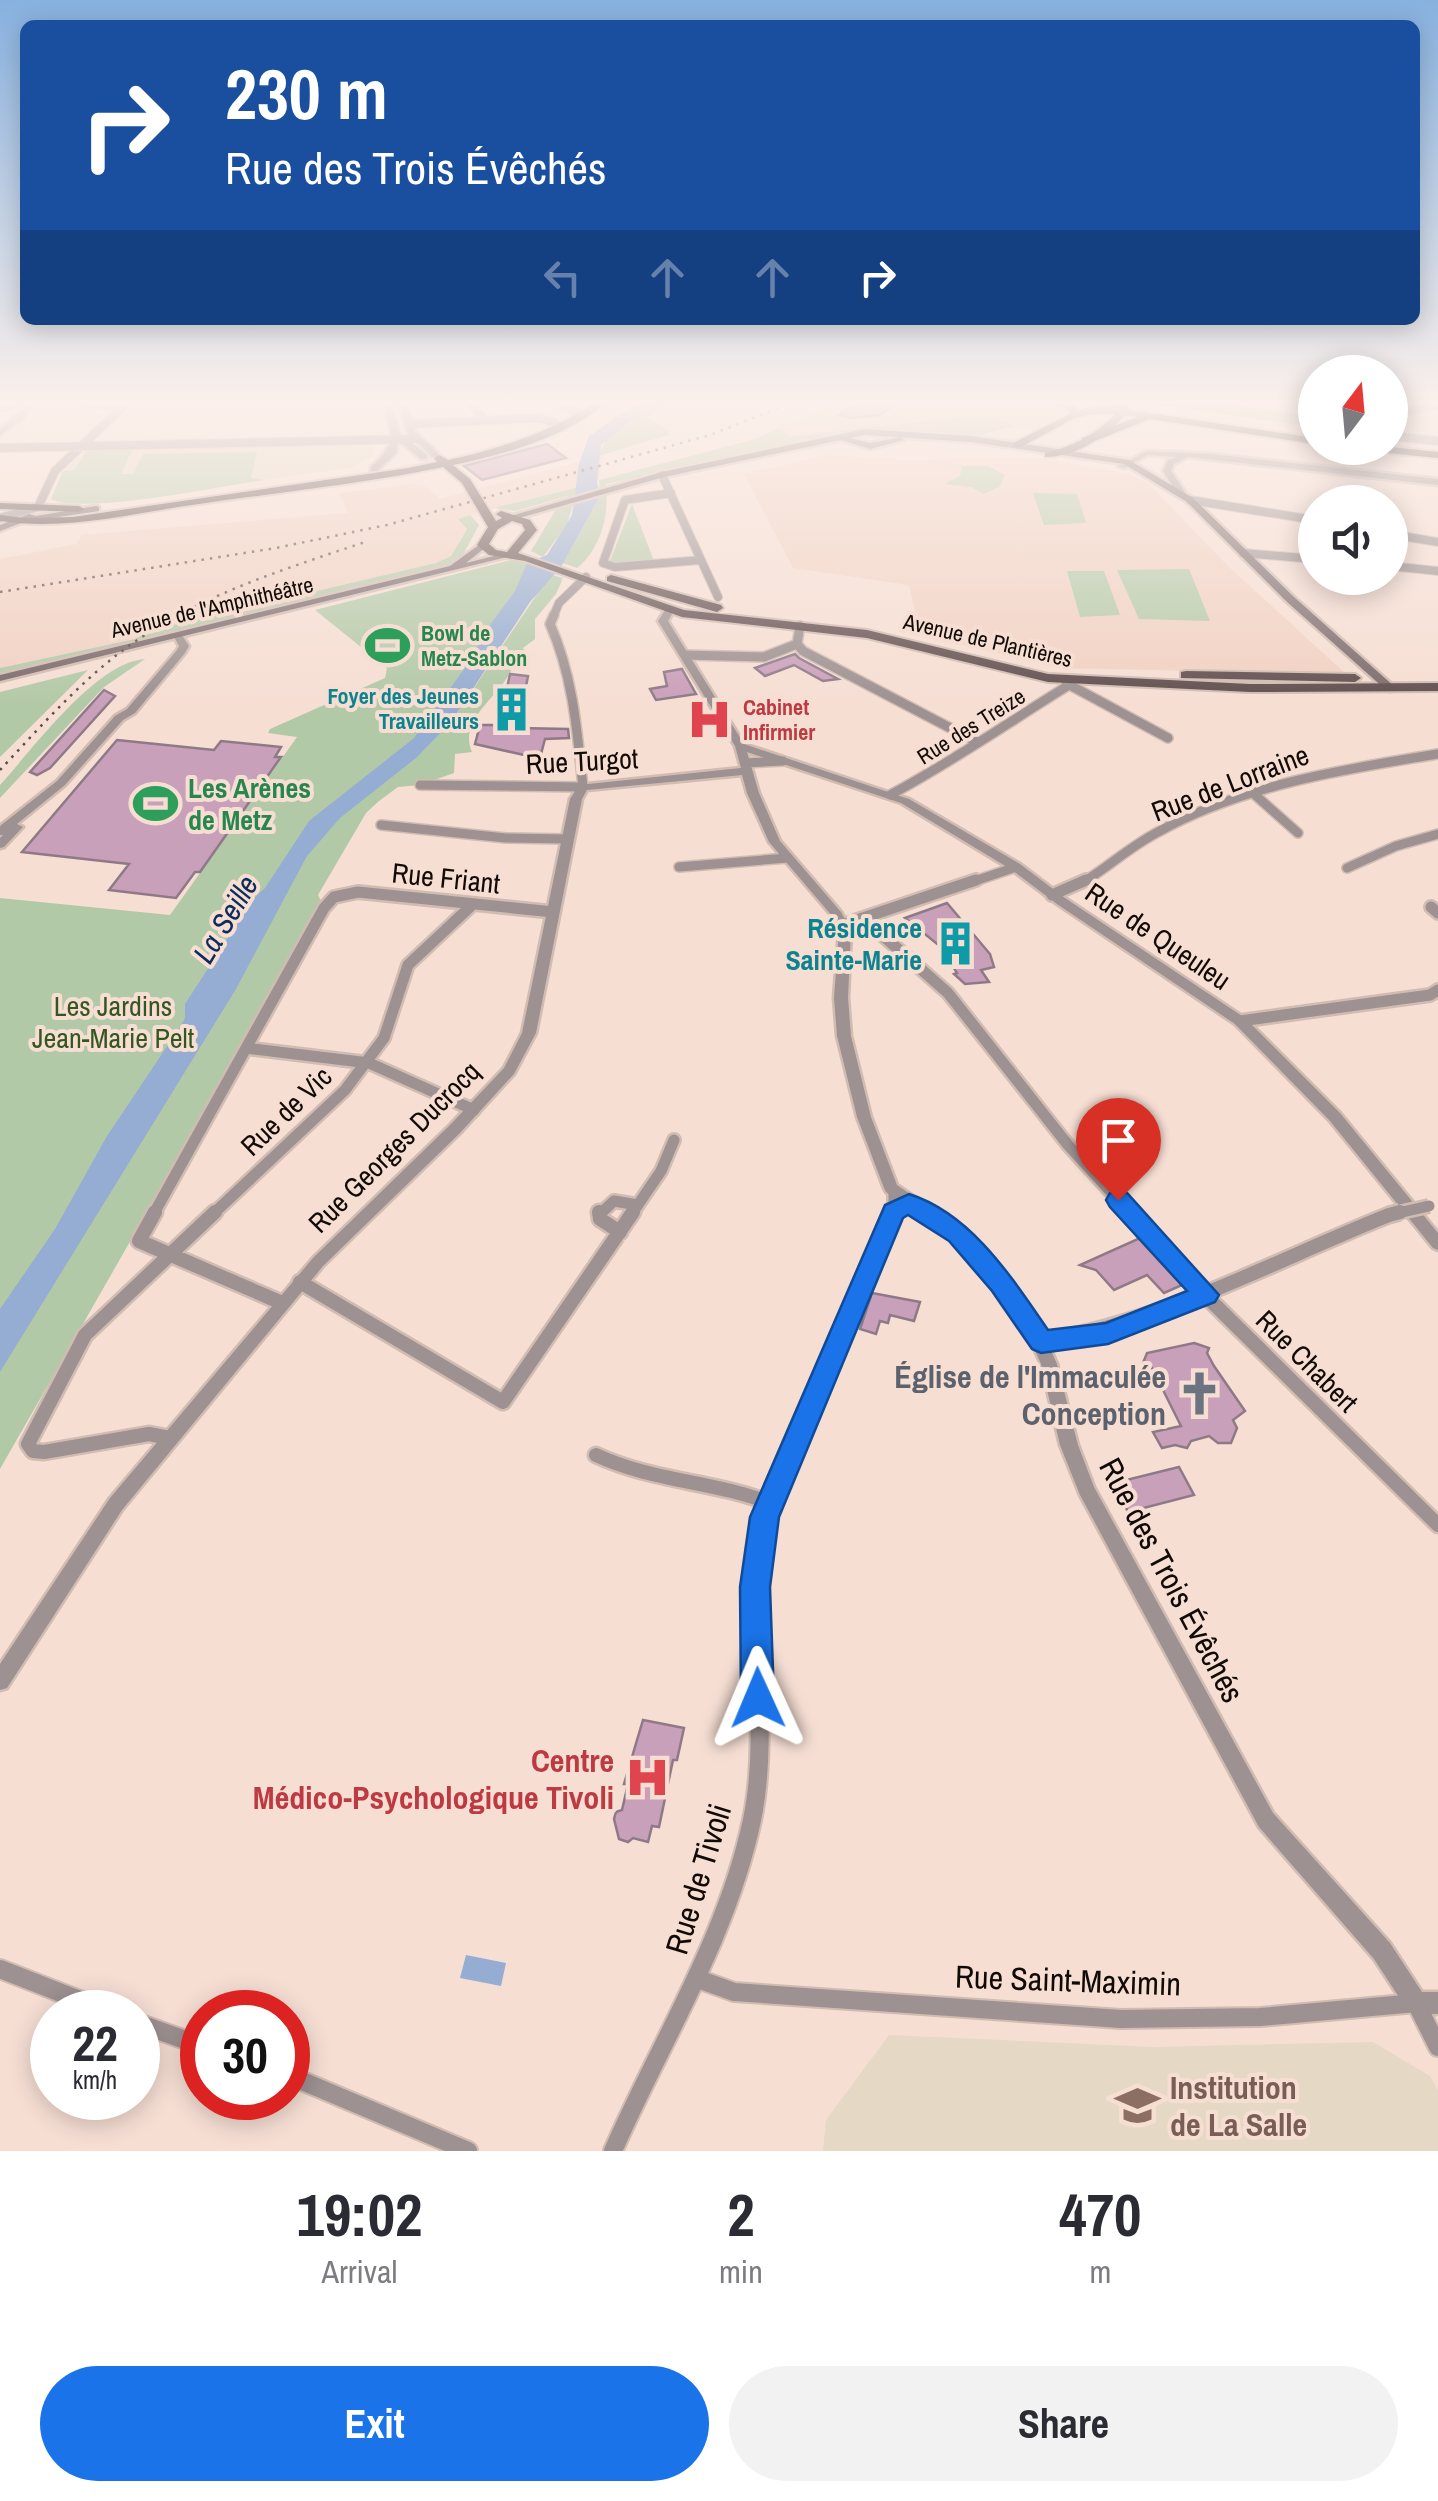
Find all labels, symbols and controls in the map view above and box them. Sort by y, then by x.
text: 230 m [225,47,388,141]
icon: right [60,60,190,190]
text: Rue des Trois Évêchés [225,137,607,198]
icon: left [535,250,590,305]
icon: ahead [640,250,695,305]
icon: ahead [745,250,800,305]
icon: right [850,250,905,305]
north arrow [1298,355,1408,465]
map controls [1298,355,1408,595]
button: sound [1298,485,1408,595]
street label: Avenue de l'Amphithéâtre [107,569,316,645]
street label: Avenue de Plantières [900,606,1075,674]
place label: Bowl de Metz-Sablon [421,618,527,673]
sports icon: Bowl de Metz-Sablon [364,622,412,670]
place label: Foyer des Jeunes Travailleurs [327,681,479,736]
street label: Rue des Treize [911,681,1031,771]
building icon: Foyer des Jeunes Travailleurs [488,685,536,733]
place label: Cabinet Infirmier [743,692,815,747]
hospital icon: Cabinet Infirmier [686,696,734,744]
street label: Rue de Lorraine [1146,736,1314,830]
street label: Rue Turgot [525,739,639,783]
place label: Les Arènes de Metz [188,769,311,839]
sports icon: Les Arènes de Metz [131,780,179,828]
street label: Rue Friant [390,853,502,903]
water label: La Seille [183,868,267,970]
street label: Rue de Queuleu [1078,873,1238,999]
place label: Résidence Sainte-Marie [785,909,922,979]
building icon: Résidence Sainte-Marie [931,920,979,968]
park label: Les Jardins Jean-Marie Pelt [32,987,194,1057]
street label: Rue Georges Ducrocq [300,1053,488,1241]
street label: Rue de Vic [232,1058,340,1164]
pin [1076,1098,1161,1201]
icon: arrive [1091,1113,1146,1168]
street label: Rue Chabert [1248,1302,1366,1420]
place label: Église de l'Immaculée Conception [894,1355,1166,1435]
church icon: Église de l'Immaculée Conception [1175,1370,1223,1418]
street label: Rue des Trois Évêchés [1089,1450,1255,1710]
position arrow [706,1646,810,1750]
place label: Centre Médico-Psychologique Tivoli [253,1739,614,1819]
hospital icon: Centre Médico-Psychologique Tivoli [623,1754,671,1802]
street label: Rue de Tivoli [655,1799,741,1959]
street label: Rue Saint-Maximin [954,1955,1182,2005]
speed limit sign: 30 [180,1990,310,2120]
text: 22 [72,2009,118,2077]
text: km/h [73,2063,117,2097]
place label: Institution de La Salle [1170,2066,1307,2146]
school or university icon: Institution de La Salle [1113,2081,1161,2129]
text: 19:02 [297,2174,422,2255]
text: 2 [727,2174,755,2255]
text: 470 [1059,2174,1141,2255]
text: Arrival [322,2250,397,2293]
text: min [719,2250,763,2293]
text: m [1089,2250,1111,2293]
button: Exit [40,2366,709,2481]
button: Share [729,2366,1398,2481]

